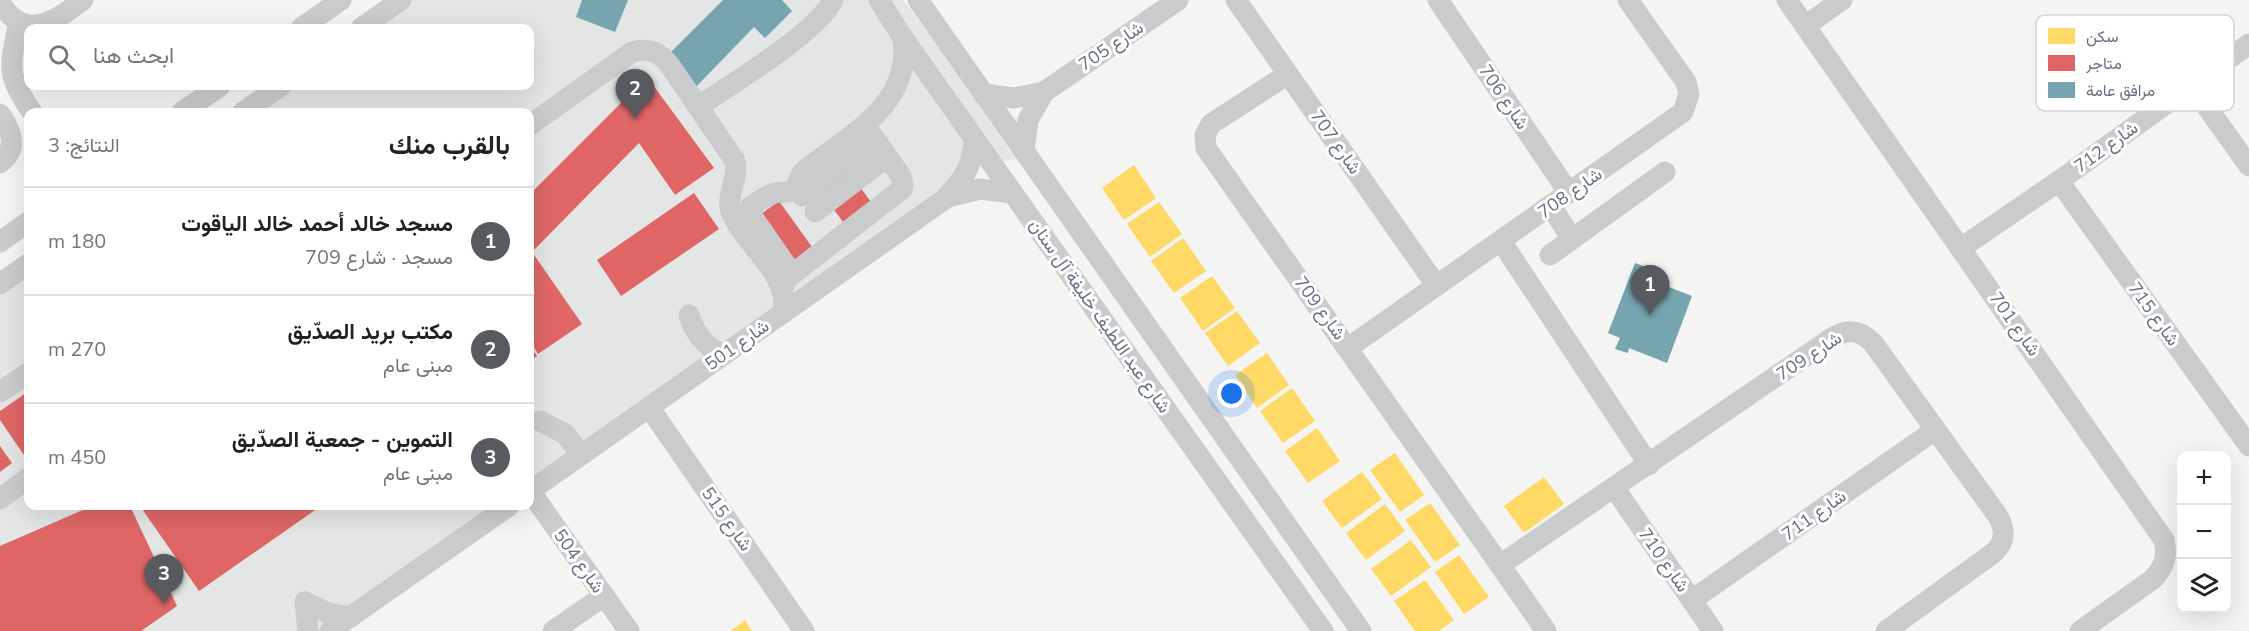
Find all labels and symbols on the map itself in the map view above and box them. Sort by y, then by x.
legend [2036,15,2234,111]
street label: شارع 705 [1074,16,1148,76]
text: سكن [2086,26,2118,48]
text: متاجر [2085,53,2122,75]
street label: شارع 706 [1474,60,1534,134]
pin: 2 [616,70,654,119]
text: مرافق عامة [2086,80,2155,102]
street label: شارع 707 [1305,105,1367,179]
street label: شارع 712 [2069,116,2143,178]
street label: شارع 708 [1533,162,1607,224]
street label: شارع عبد اللطيف خليفة آل سنان [1024,214,1176,418]
pin: 1 [1630,266,1670,315]
street label: شارع 709 [1289,271,1351,345]
street label: شارع 715 [2123,277,2185,351]
street label: شارع 701 [1984,287,2046,361]
street label: شارع 501 [700,314,774,376]
street label: شارع 709 [1772,326,1846,386]
your location [1217,379,1246,408]
street label: شارع 515 [696,482,758,556]
street label: شارع 711 [1777,484,1851,546]
street label: شارع 710 [1633,523,1695,597]
street label: شارع 504 [548,524,610,598]
pin: 3 [144,554,184,604]

